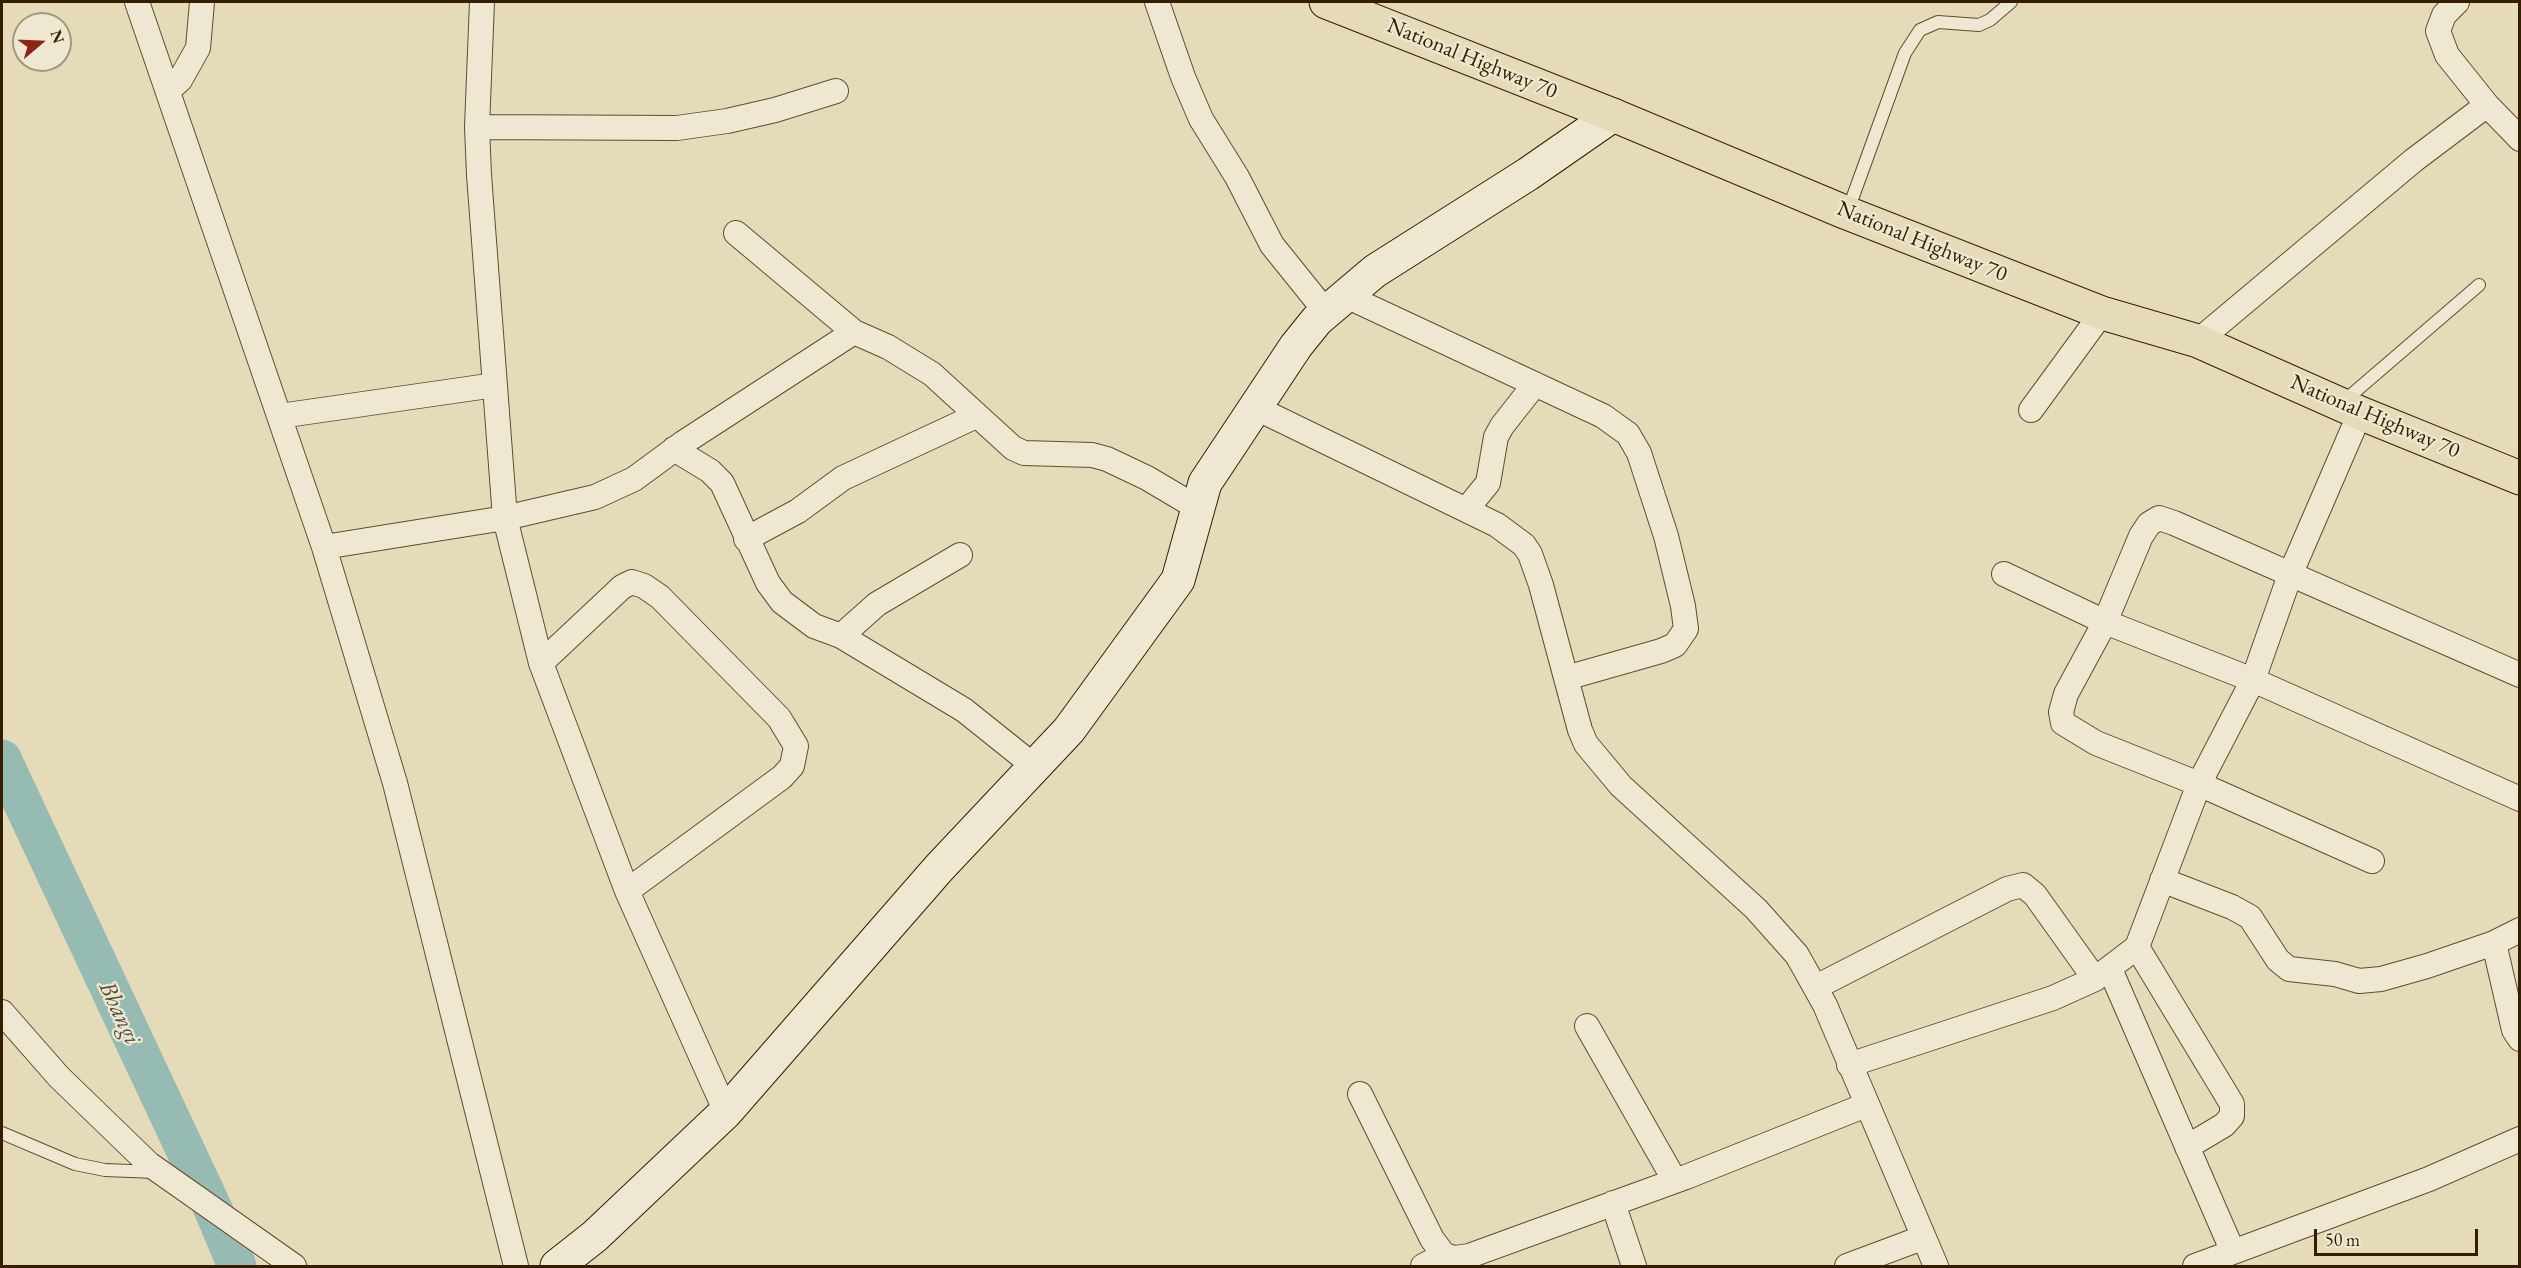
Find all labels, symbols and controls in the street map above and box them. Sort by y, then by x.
north arrow [12,12,72,72]
street label: National Highway 70 [1383,13,1561,105]
text: N [46,27,70,46]
street label: National Highway 70 [1833,196,2011,288]
street label: National Highway 70 [2286,369,2464,465]
water label: Bhangi [92,977,146,1049]
scale bar [2317,1217,2480,1255]
text: 50 m [2325,1228,2360,1251]

